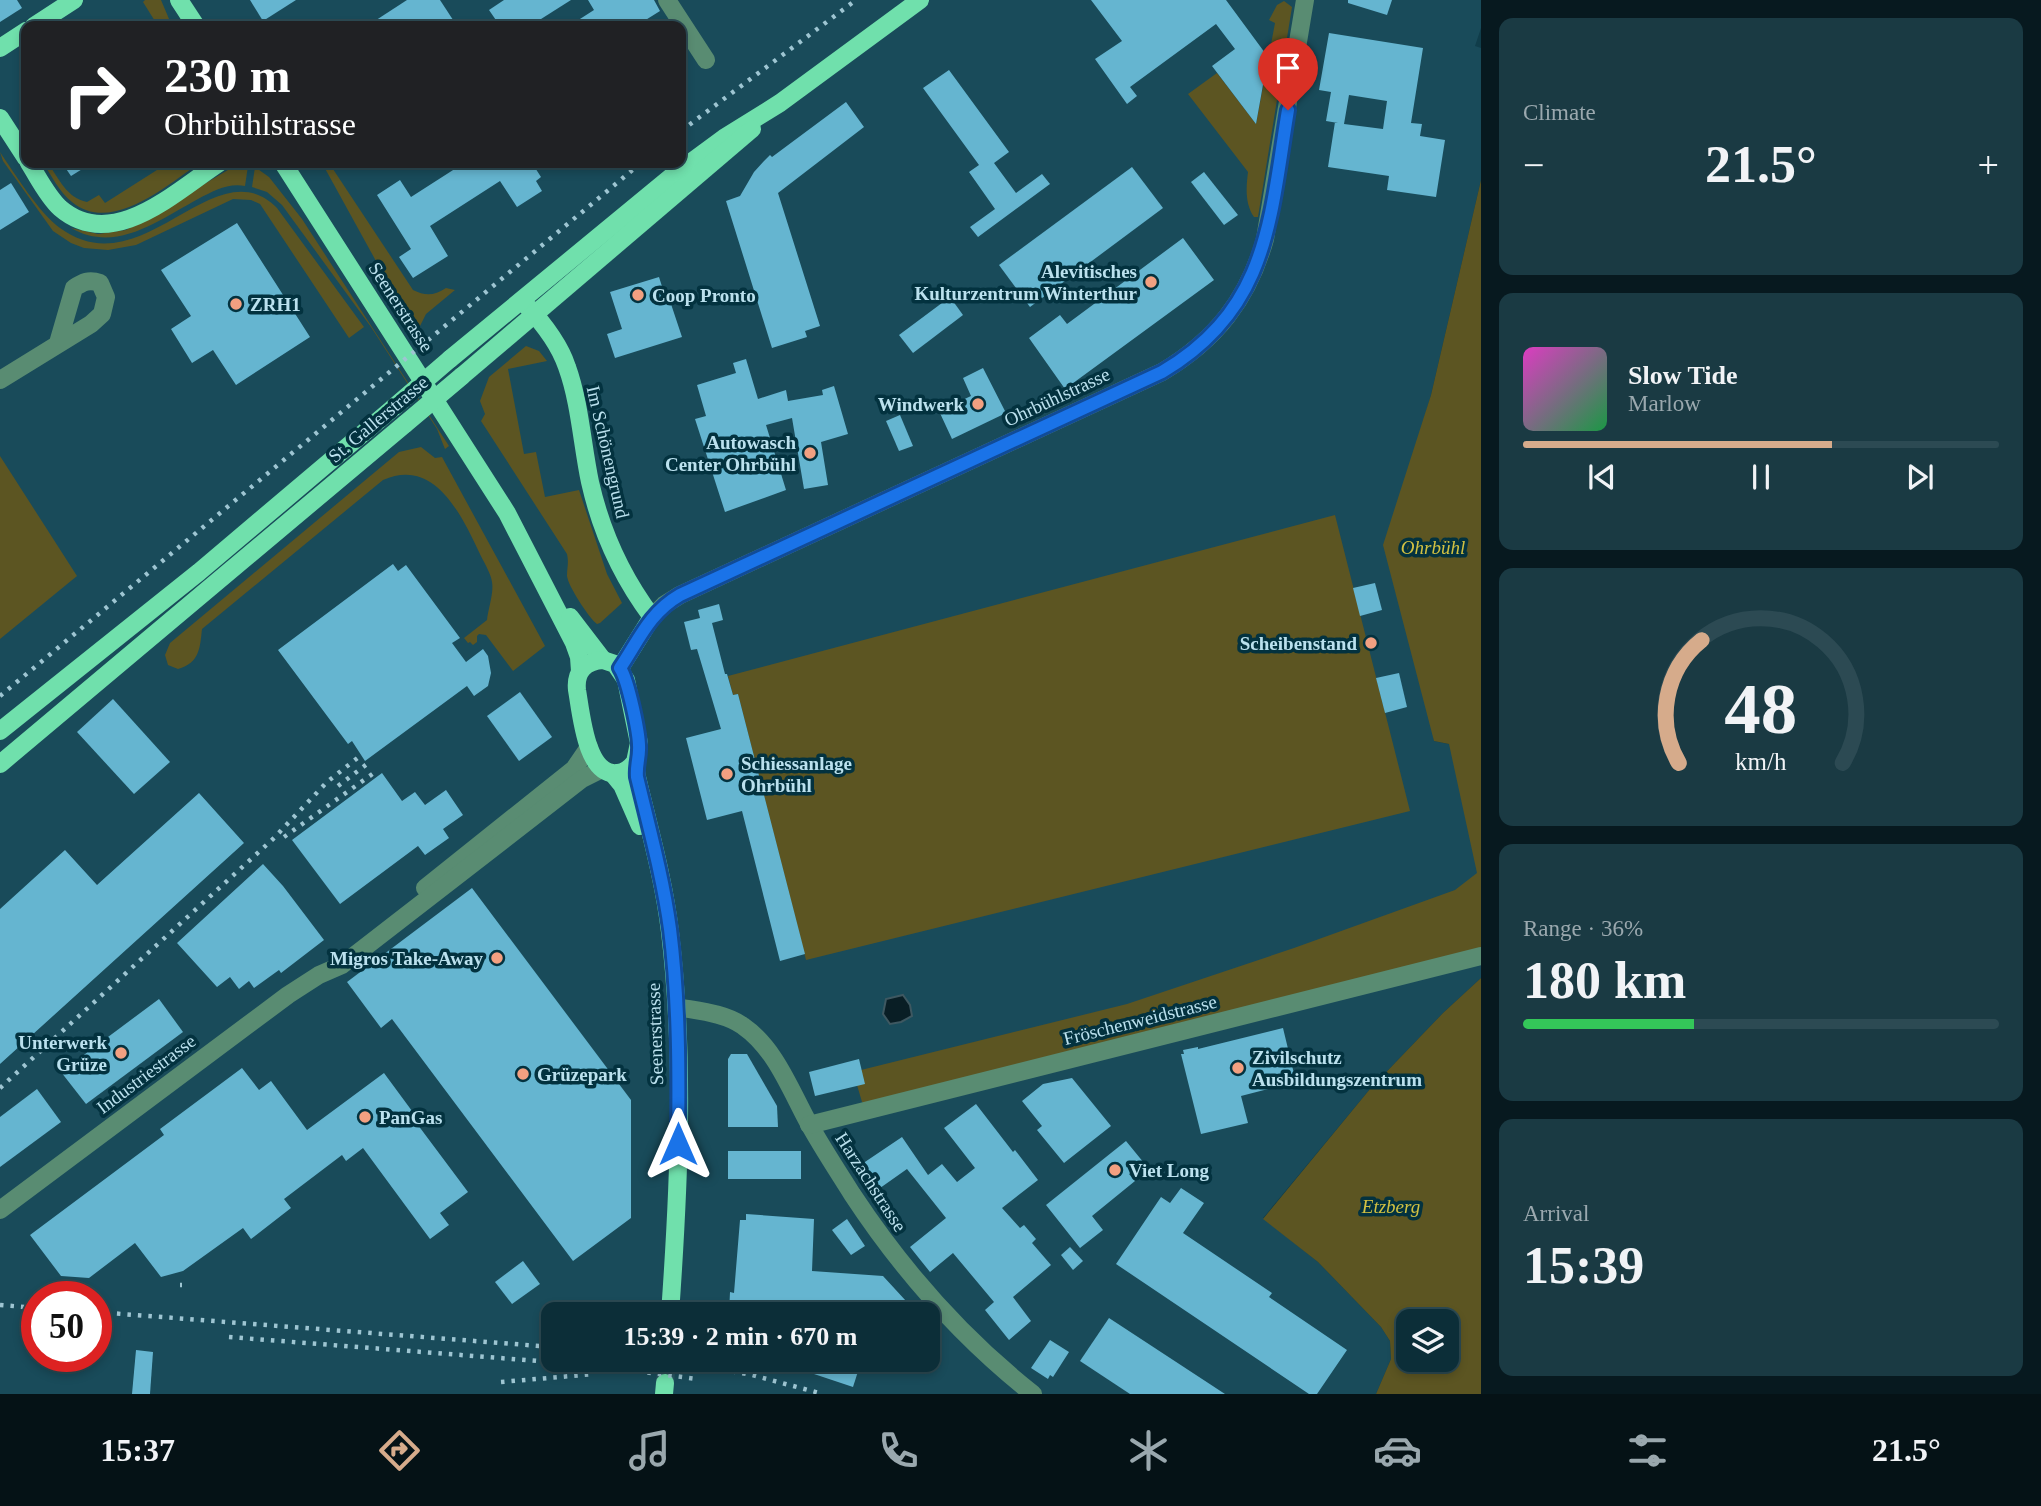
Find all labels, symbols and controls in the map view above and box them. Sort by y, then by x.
pin [1258,38,1318,110]
text: 230 m [164,48,291,103]
icon: right [49,49,140,140]
icon: arrive [1269,49,1307,87]
text: Climate [1523,100,1596,125]
text: Ohrbühlstrasse [164,106,356,142]
text: 21.5° [1705,136,1817,193]
text: − [1523,144,1544,186]
text: + [1978,144,1999,186]
street label: Seenerstrasse [364,258,438,356]
place label: Alevitisches Kulturzentrum Winterthur [914,261,1138,304]
marker: Alevitisches Kulturzentrum Winterthur [1143,274,1159,290]
place label: Coop Pronto [652,285,756,306]
marker: Coop Pronto [630,287,646,303]
place label: ZRH1 [250,294,301,315]
marker: ZRH1 [228,296,244,312]
text: Slow Tide [1628,361,1738,390]
street label: Ohrbühlstrasse [1001,363,1113,431]
street label: St. Gallerstrasse [324,371,432,467]
street label: Im Schönengrund [583,384,634,521]
text: Marlow [1628,391,1701,416]
place label: Windwerk [878,394,964,415]
marker: Windwerk [970,396,986,412]
place label: Autowasch Center Ohrbühl [665,432,796,475]
marker: Autowasch Center Ohrbühl [802,445,818,461]
icon: previous [1583,458,1621,496]
icon: pause [1742,458,1780,496]
icon: next [1901,458,1939,496]
park label: Ohrbühl [1401,537,1465,558]
place label: Scheibenstand [1240,633,1357,654]
marker: Scheibenstand [1363,635,1379,651]
text: 48 [1725,668,1797,749]
text: km/h [1735,748,1787,775]
place label: Schiessanlage Ohrbühl [741,753,852,796]
marker: Schiessanlage Ohrbühl [719,766,735,782]
text: Range · 36% [1523,916,1643,941]
place label: Migros Take-Away [330,948,484,969]
marker: Migros Take-Away [489,950,505,966]
text: 180 km [1523,952,1686,1009]
street label: Seenerstrasse [643,982,667,1086]
street label: Fröschenweidstrasse [1061,991,1219,1049]
street label: Industriestrasse [92,1030,200,1118]
place label: Unterwerk Grüze [18,1032,107,1075]
marker: Unterwerk Grüze [113,1045,129,1061]
place label: Zivilschutz Ausbildungszentrum [1252,1047,1422,1090]
marker: Zivilschutz Ausbildungszentrum [1230,1060,1246,1076]
place label: Grüzepark [537,1064,627,1085]
marker: Grüzepark [515,1066,531,1082]
place label: PanGas [379,1107,442,1128]
position arrow [641,1107,715,1181]
marker: PanGas [357,1109,373,1125]
street label: Harzachstrasse [831,1129,911,1235]
place label: Viet Long [1129,1160,1210,1181]
marker: Viet Long [1107,1162,1123,1178]
park label: Etzberg [1361,1196,1420,1217]
text: Arrival [1523,1201,1589,1226]
text: 15:39 [1523,1237,1644,1294]
speed limit sign: 50 [21,1281,112,1372]
map controls [1396,1309,1459,1372]
button: layers [1396,1309,1459,1372]
text: 15:39 · 2 min · 670 m [624,1322,858,1351]
icon: directions [375,1426,424,1475]
icon: music [625,1426,674,1475]
icon: phone [874,1426,923,1475]
icon: climate [1124,1426,1173,1475]
icon: car [1373,1426,1422,1475]
icon: filters [1623,1426,1672,1475]
text: 15:37 [100,1432,175,1468]
text: 21.5° [1872,1432,1941,1468]

